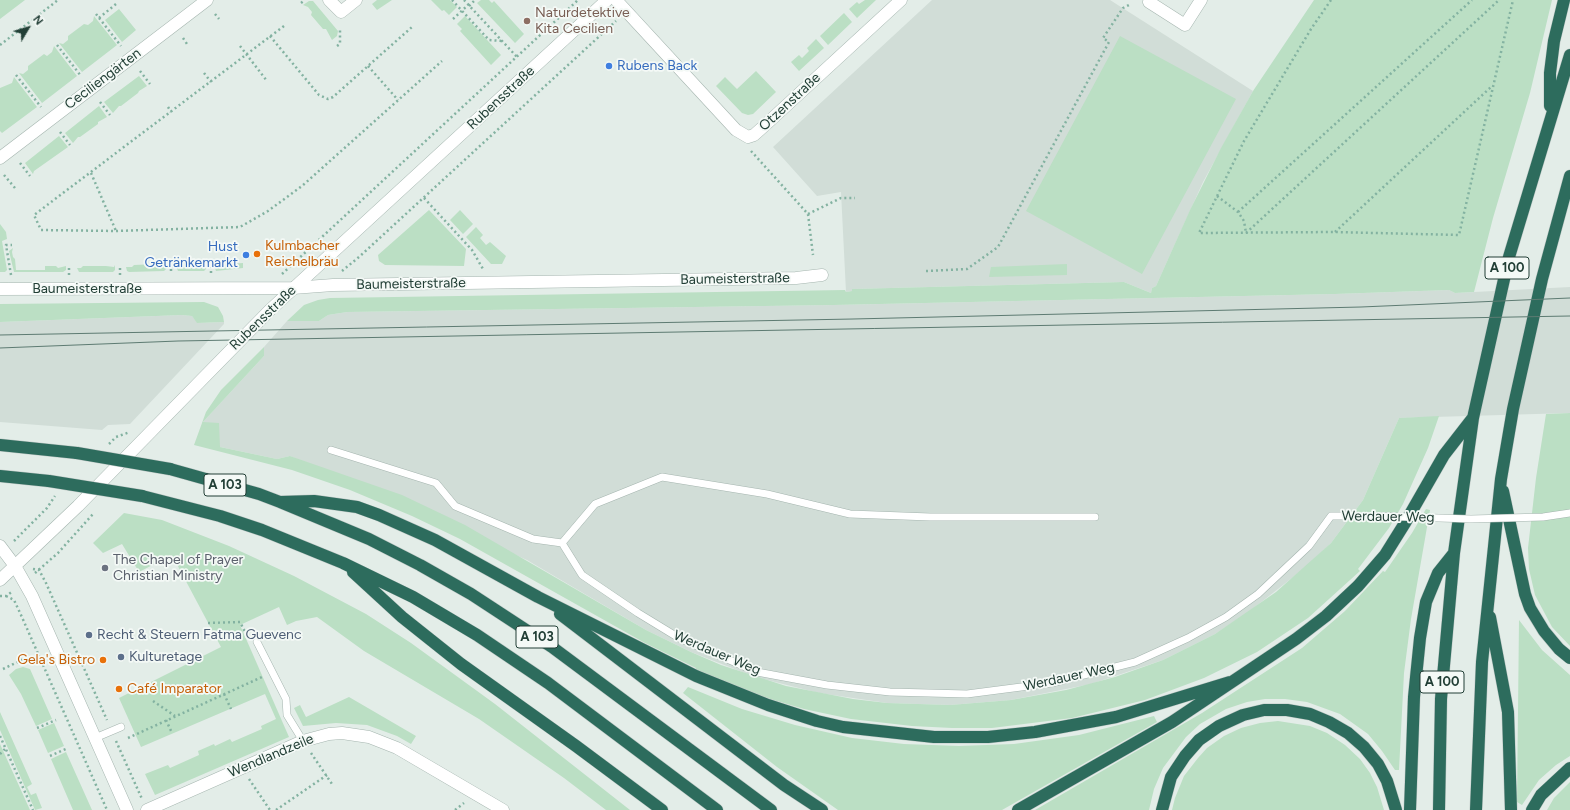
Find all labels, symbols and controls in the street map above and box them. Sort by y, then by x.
place label: Naturdetektive Kita Cecilien [535,5,630,38]
north arrow [8,8,48,48]
text: N [30,13,46,28]
marker: Naturdetektive Kita Cecilien [522,16,532,26]
street label: Ceciliengärten [62,45,144,113]
place label: Rubens Back [617,58,697,74]
marker: Rubens Back [604,61,614,71]
street label: Rubensstraße [464,63,538,133]
street label: Otzenstraße [756,69,824,135]
place label: Kulmbacher Reichelbräu [265,238,339,270]
place label: Hust Getränkemarkt [145,239,238,272]
marker: Kulmbacher Reichelbräu [252,249,262,259]
marker: Hust Getränkemarkt [241,250,251,260]
road number: A 100 [1485,257,1529,279]
street label: Baumeisterstraße [680,270,790,288]
street label: Baumeisterstraße [356,275,466,293]
street label: Baumeisterstraße [32,281,142,297]
street label: Rubensstraße [226,282,300,354]
road number: A 103 [204,474,246,496]
street label: Werdauer Weg [1341,508,1435,526]
place label: The Chapel of Prayer Christian Ministry [113,552,243,584]
marker: The Chapel of Prayer Christian Ministry [100,563,110,573]
road number: A 103 [516,626,558,648]
place label: Recht & Steuern Fatma Guevenc [97,627,301,643]
street label: Werdauer Weg [671,627,763,679]
marker: Recht & Steuern Fatma Guevenc [84,630,94,640]
place label: Kulturetage [129,649,202,665]
place label: Gela's Bistro [17,652,95,668]
marker: Kulturetage [116,652,126,662]
marker: Gela's Bistro [98,655,108,665]
street label: Werdauer Weg [1022,659,1116,695]
road number: A 100 [1420,671,1464,693]
place label: Café Imparator [127,681,222,697]
marker: Café Imparator [114,684,124,694]
street label: Wendlandzeile [226,730,316,782]

